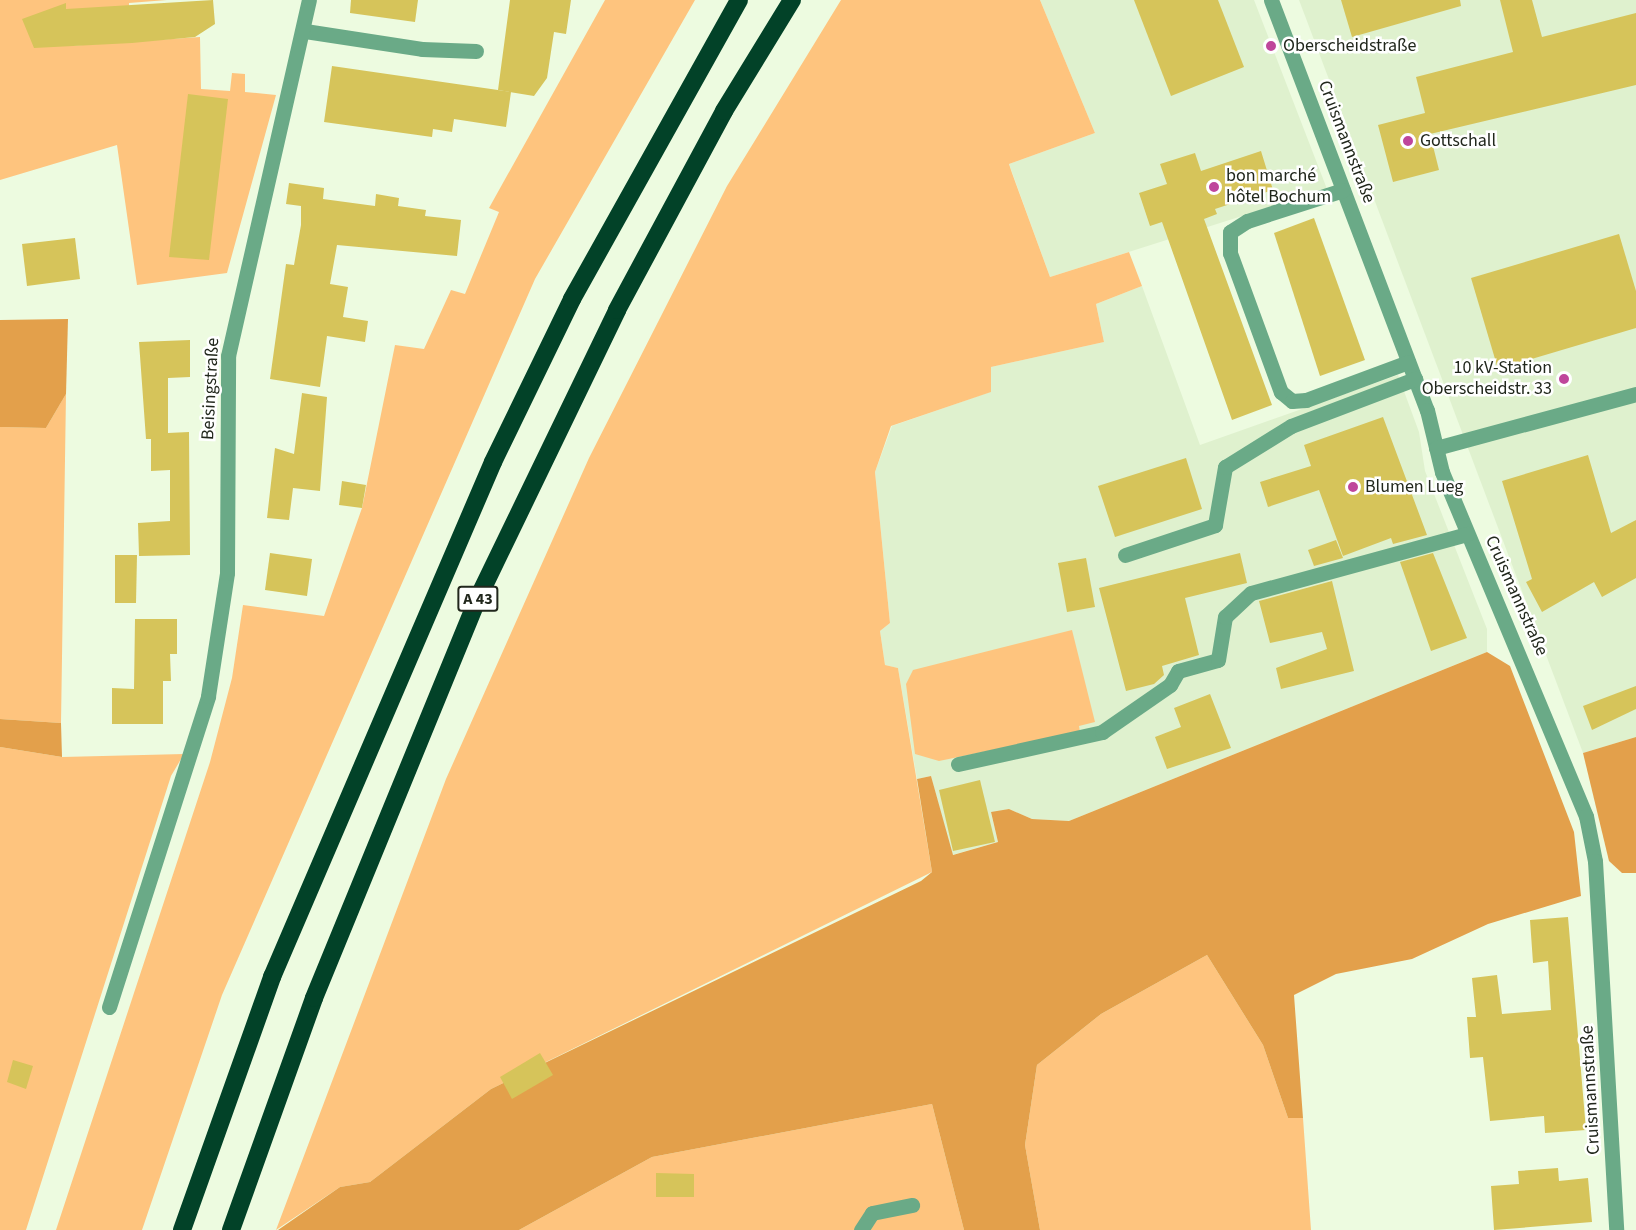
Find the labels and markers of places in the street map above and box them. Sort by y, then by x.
place label: Oberscheidstraße [1283,35,1416,57]
marker: Oberscheidstraße [1264,39,1278,53]
place label: Gottschall [1420,130,1496,152]
marker: Gottschall [1401,134,1415,148]
place label: bon marché hôtel Bochum [1226,166,1331,208]
marker: bon marché hôtel Bochum [1207,180,1221,194]
place label: 10 kV-Station Oberscheidstr. 33 [1422,358,1552,400]
marker: 10 kV-Station Oberscheidstr. 33 [1557,372,1571,386]
place label: Blumen Lueg [1365,476,1463,498]
marker: Blumen Lueg [1346,480,1360,494]

